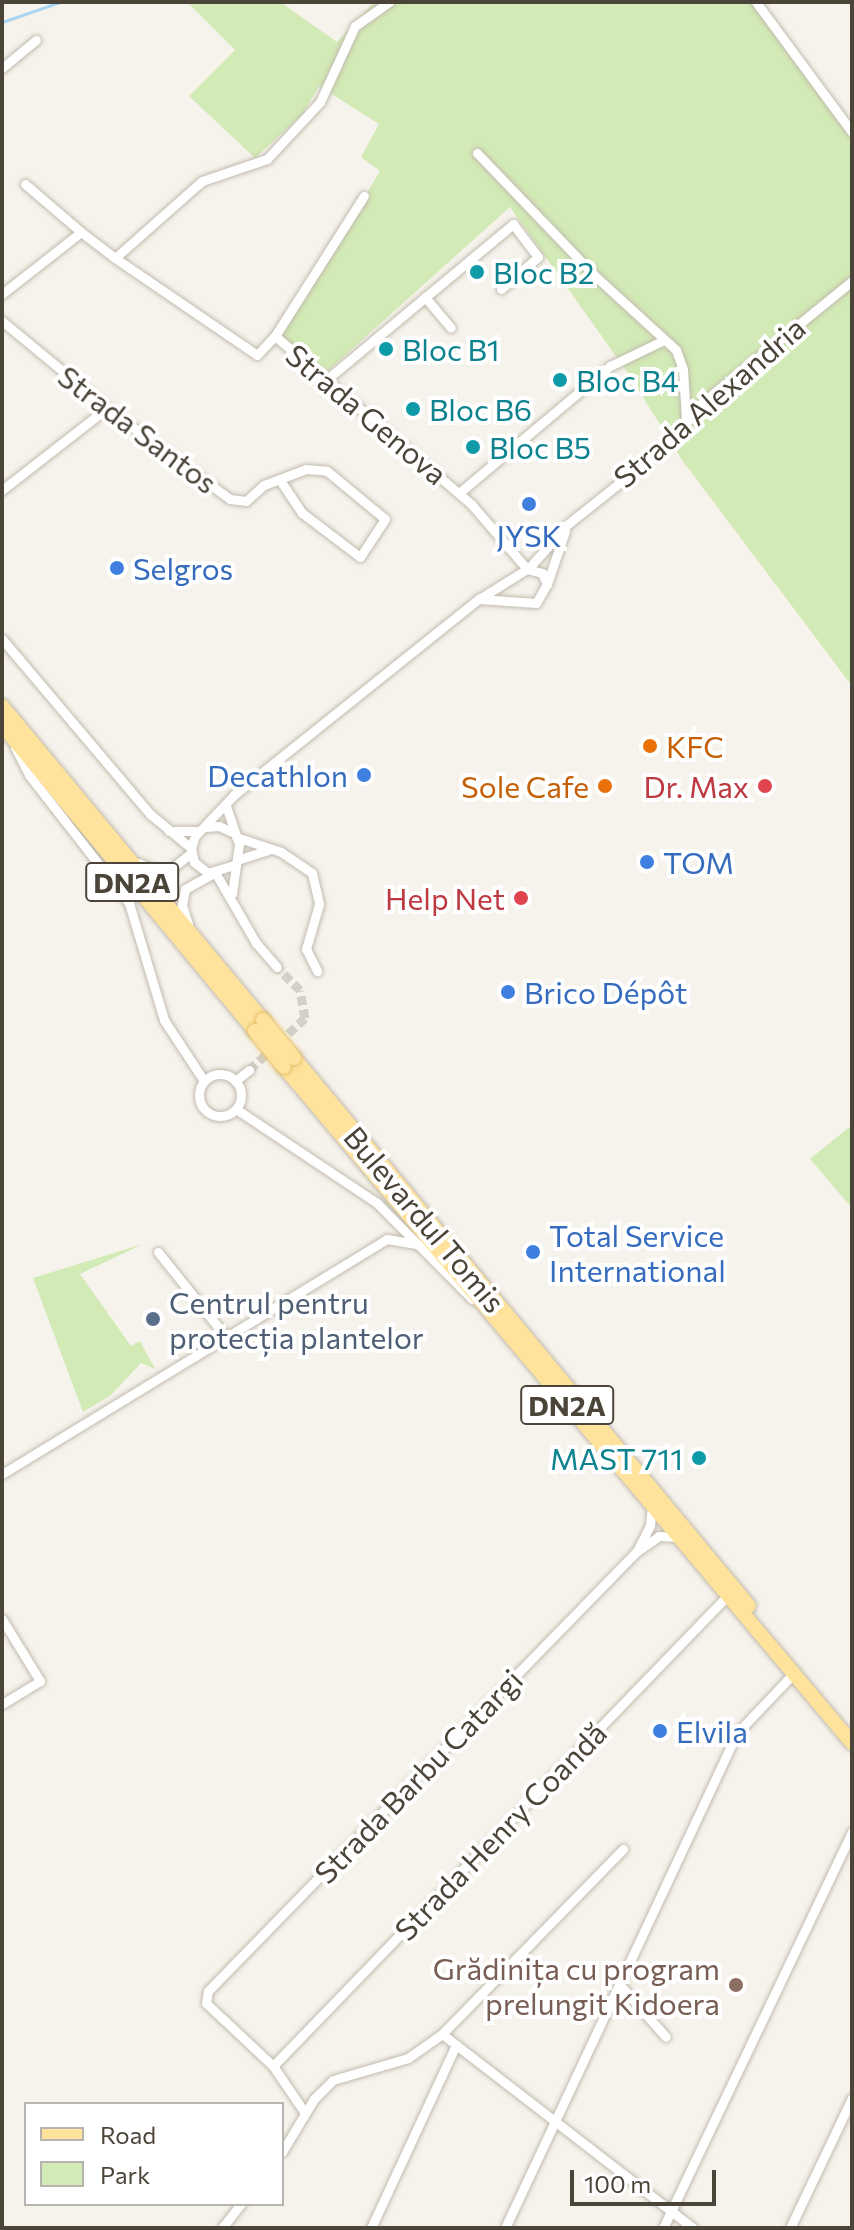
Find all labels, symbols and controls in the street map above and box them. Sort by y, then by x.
place label: Bloc B2 [493,254,594,290]
marker: Bloc B2 [468,263,486,281]
street label: Strada Alexandria [606,309,812,495]
place label: Bloc B1 [402,331,500,367]
street label: Strada Genova [279,336,455,492]
marker: Bloc B1 [377,340,395,358]
street label: Strada Santos [51,358,225,500]
place label: Bloc B4 [576,362,679,398]
marker: Bloc B4 [551,371,569,389]
place label: Bloc B6 [429,391,532,427]
marker: Bloc B6 [404,400,422,418]
place label: Bloc B5 [489,429,591,465]
marker: Bloc B5 [464,438,482,456]
marker: JYSK [520,495,538,513]
place label: JYSK [496,517,562,553]
place label: Selgros [133,550,233,586]
marker: Selgros [108,559,126,577]
place label: KFC [666,728,724,764]
marker: KFC [641,737,659,755]
place label: Decathlon [207,757,348,793]
marker: Decathlon [355,766,373,784]
place label: Sole Cafe [461,768,589,804]
place label: Dr. Max [644,768,749,804]
marker: Sole Cafe [596,777,614,795]
marker: Dr. Max [756,777,774,795]
place label: TOM [663,844,734,880]
marker: TOM [638,853,656,871]
road number: DN2A [84,858,180,906]
place label: Help Net [385,880,505,916]
marker: Help Net [512,889,530,907]
place label: Brico Dépôt [524,974,687,1010]
marker: Brico Dépôt [499,983,517,1001]
street label: Bulevardul Tomis [337,1119,513,1319]
place label: Total Service International [549,1217,726,1288]
marker: Total Service International [524,1243,542,1261]
place label: Centrul pentru protecția plantelor [169,1284,424,1354]
marker: Centrul pentru protecția plantelor [144,1310,162,1328]
road number: DN2A [519,1381,615,1429]
place label: MAST 711 [550,1440,683,1476]
marker: MAST 711 [690,1449,708,1467]
street label: Strada Barbu Catargi [307,1662,529,1890]
place label: Elvila [676,1713,748,1749]
street label: Strada Henry Coandă [387,1715,613,1947]
marker: Elvila [651,1722,669,1740]
place label: Grădinița cu program prelungit Kidoera [433,1950,720,2020]
marker: Grădinița cu program prelungit Kidoera [727,1976,745,1994]
legend [24,2102,284,2206]
text: Road [100,2120,156,2149]
scale bar [574,2154,720,2204]
text: Park [100,2160,150,2189]
text: 100 m [584,2169,651,2198]

